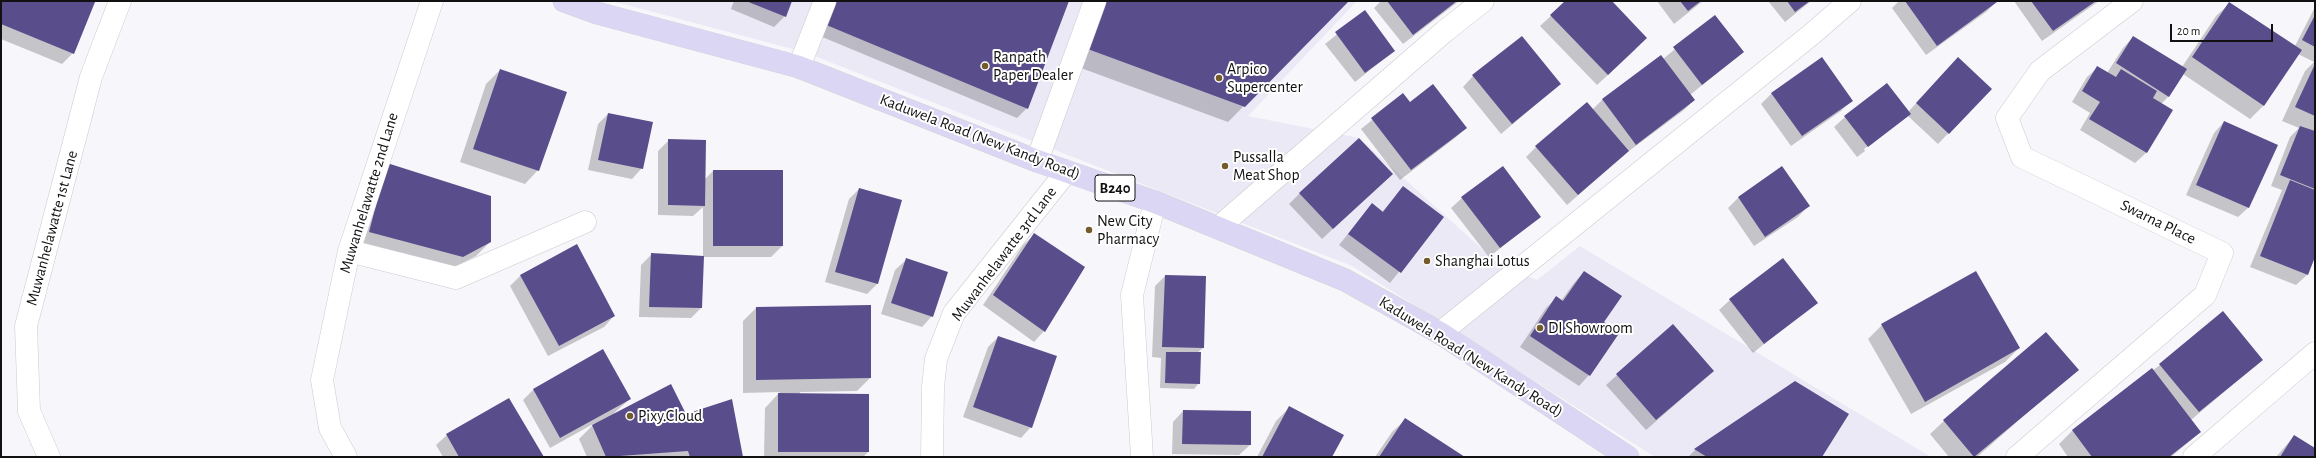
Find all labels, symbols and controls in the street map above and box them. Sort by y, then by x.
scale bar [2172,16,2275,42]
text: 20 m [2177,25,2200,37]
place label: Ranpath Paper Dealer [993,47,1073,85]
place label: Arpico Supercenter [1227,59,1303,97]
marker: Ranpath Paper Dealer [980,61,990,71]
marker: Arpico Supercenter [1214,73,1224,83]
street label: Kaduwela Road (New Kandy Road) [877,90,1083,184]
street label: Muwanhelawatte 2nd Lane [335,110,403,276]
place label: Pussalla Meat Shop [1233,147,1300,185]
street label: Muwanhelawatte 1st Lane [22,148,82,308]
marker: Pussalla Meat Shop [1220,161,1230,171]
road number: B240 [1095,175,1135,201]
street label: Muwanhelawatte 3rd Lane [947,183,1061,325]
street label: Swarna Place [2117,195,2199,249]
place label: New City Pharmacy [1097,211,1159,249]
marker: New City Pharmacy [1084,225,1094,235]
place label: Shanghai Lotus [1435,251,1530,271]
marker: Shanghai Lotus [1422,256,1432,266]
street label: Kaduwela Road (New Kandy Road) [1376,292,1566,422]
place label: DI Showroom [1548,318,1633,338]
marker: DI Showroom [1535,323,1545,333]
place label: Pixy.Cloud [638,406,702,426]
marker: Pixy.Cloud [625,411,635,421]

